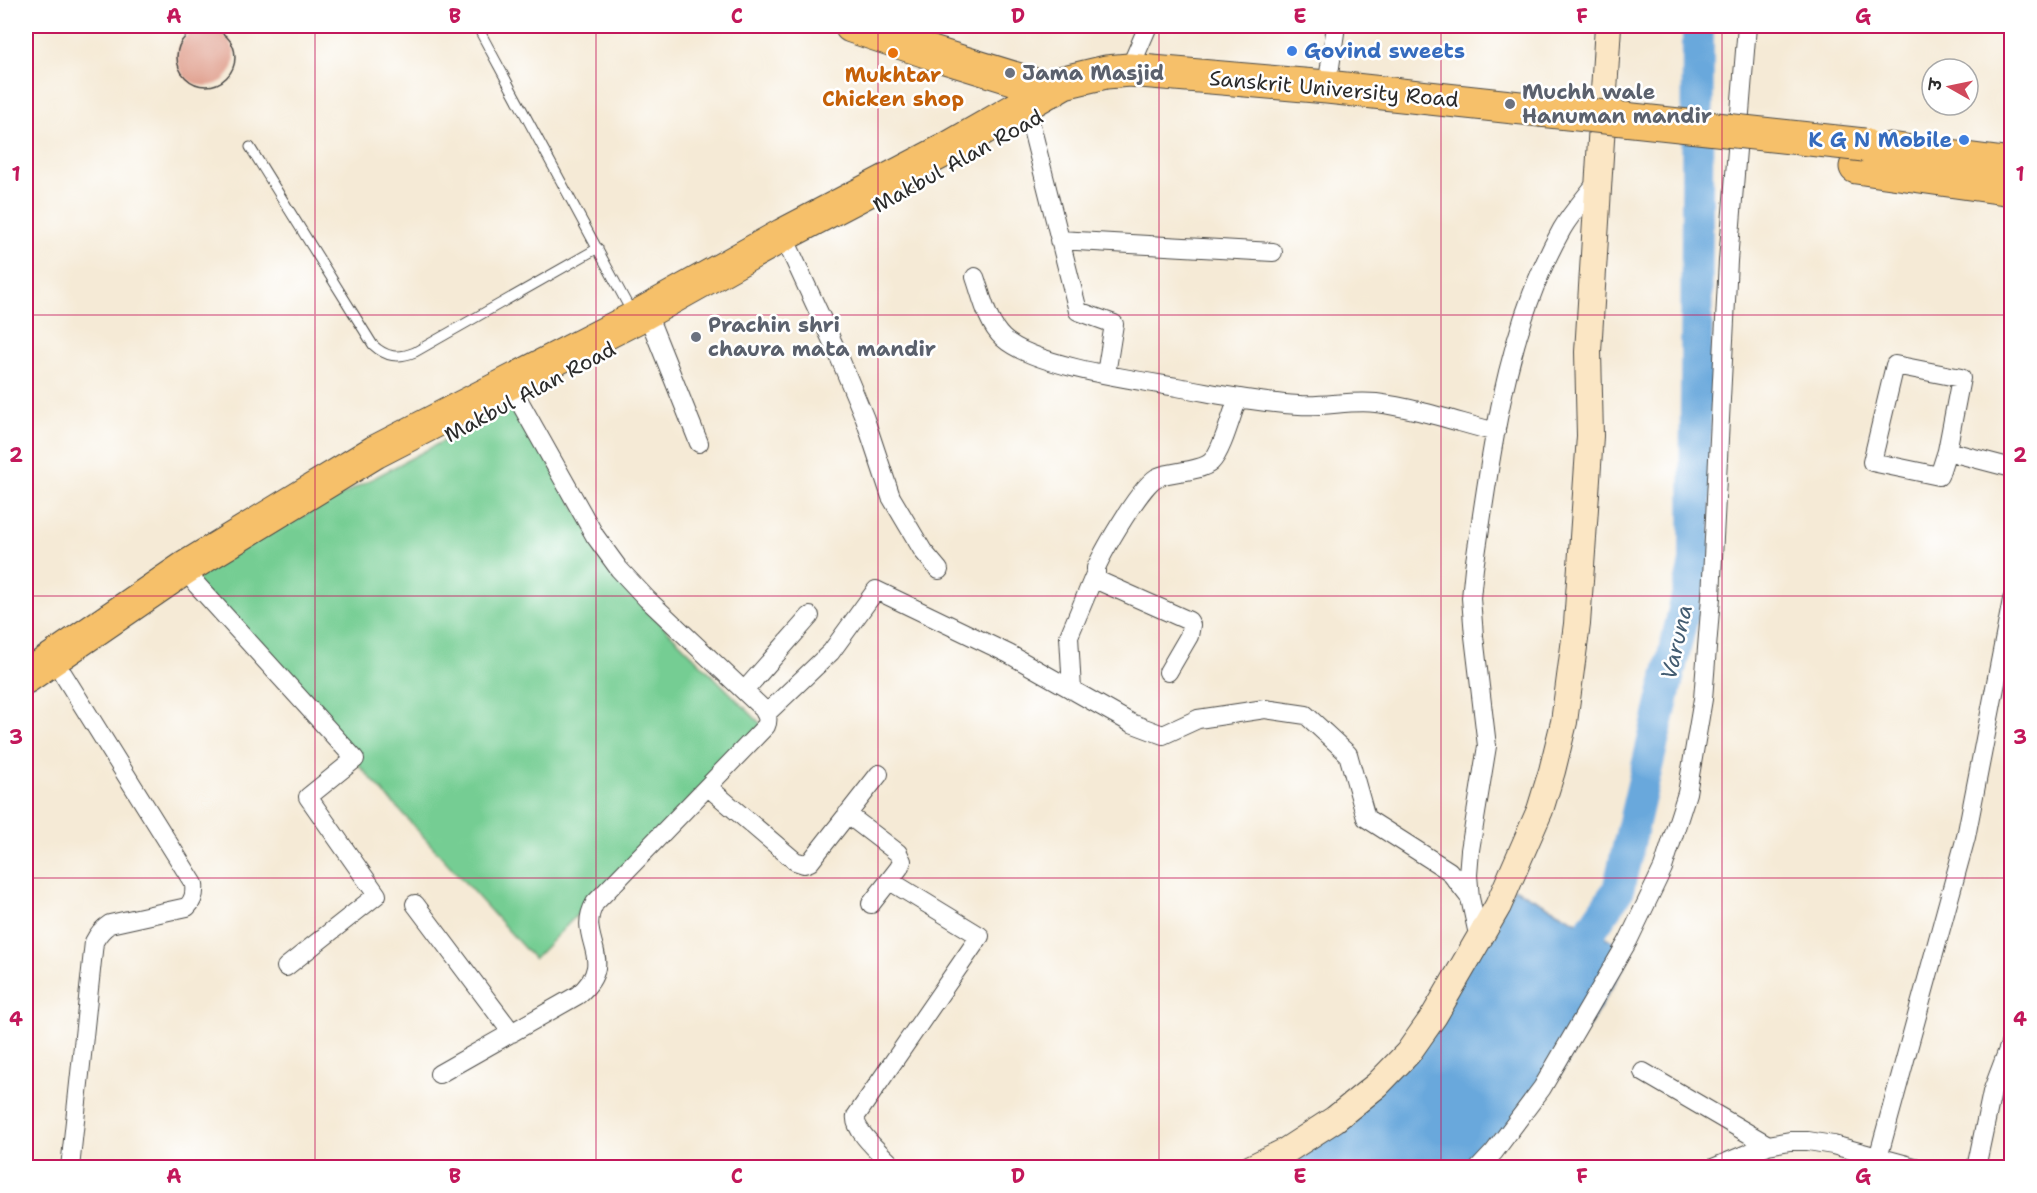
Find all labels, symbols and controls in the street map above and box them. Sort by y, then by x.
text: A [166,3,182,29]
text: B [449,3,461,29]
text: C [731,3,743,29]
text: D [1011,3,1025,29]
text: E [1293,3,1307,29]
text: F [1576,3,1588,29]
text: G [1855,3,1871,29]
place label: Govind sweets [1304,37,1465,65]
marker: Govind sweets [1285,44,1299,58]
marker: Mukhtar Chicken shop [886,46,900,60]
north arrow [1920,57,1980,117]
place label: Jama Masjid [1022,59,1164,87]
place label: Mukhtar Chicken shop [822,61,964,113]
street label: Sanskrit University Road [1208,64,1460,114]
marker: Jama Masjid [1003,66,1017,80]
text: उ [1924,76,1947,94]
place label: Muchh wale Hanuman mandir [1522,78,1712,130]
marker: Muchh wale Hanuman mandir [1503,97,1517,111]
street label: Makbul Alan Road [868,103,1048,219]
place label: K G N Mobile [1808,126,1952,154]
marker: K G N Mobile [1957,133,1971,147]
text: 1 [11,161,21,187]
text: 1 [2015,161,2025,187]
place label: Prachin shri chaura mata mandir [708,311,936,363]
marker: Prachin shri chaura mata mandir [689,330,703,344]
street label: Makbul Alan Road [439,335,621,449]
text: 2 [9,442,23,468]
text: 2 [2013,442,2027,468]
water label: Varuna [1654,602,1699,683]
text: 3 [9,724,23,750]
text: 3 [2013,724,2027,750]
text: 4 [9,1006,23,1032]
text: 4 [2013,1006,2027,1032]
text: A [166,1163,182,1189]
text: B [449,1163,461,1189]
text: C [731,1163,743,1189]
text: D [1011,1163,1025,1189]
text: E [1293,1163,1307,1189]
text: F [1576,1163,1588,1189]
text: G [1855,1163,1871,1189]

